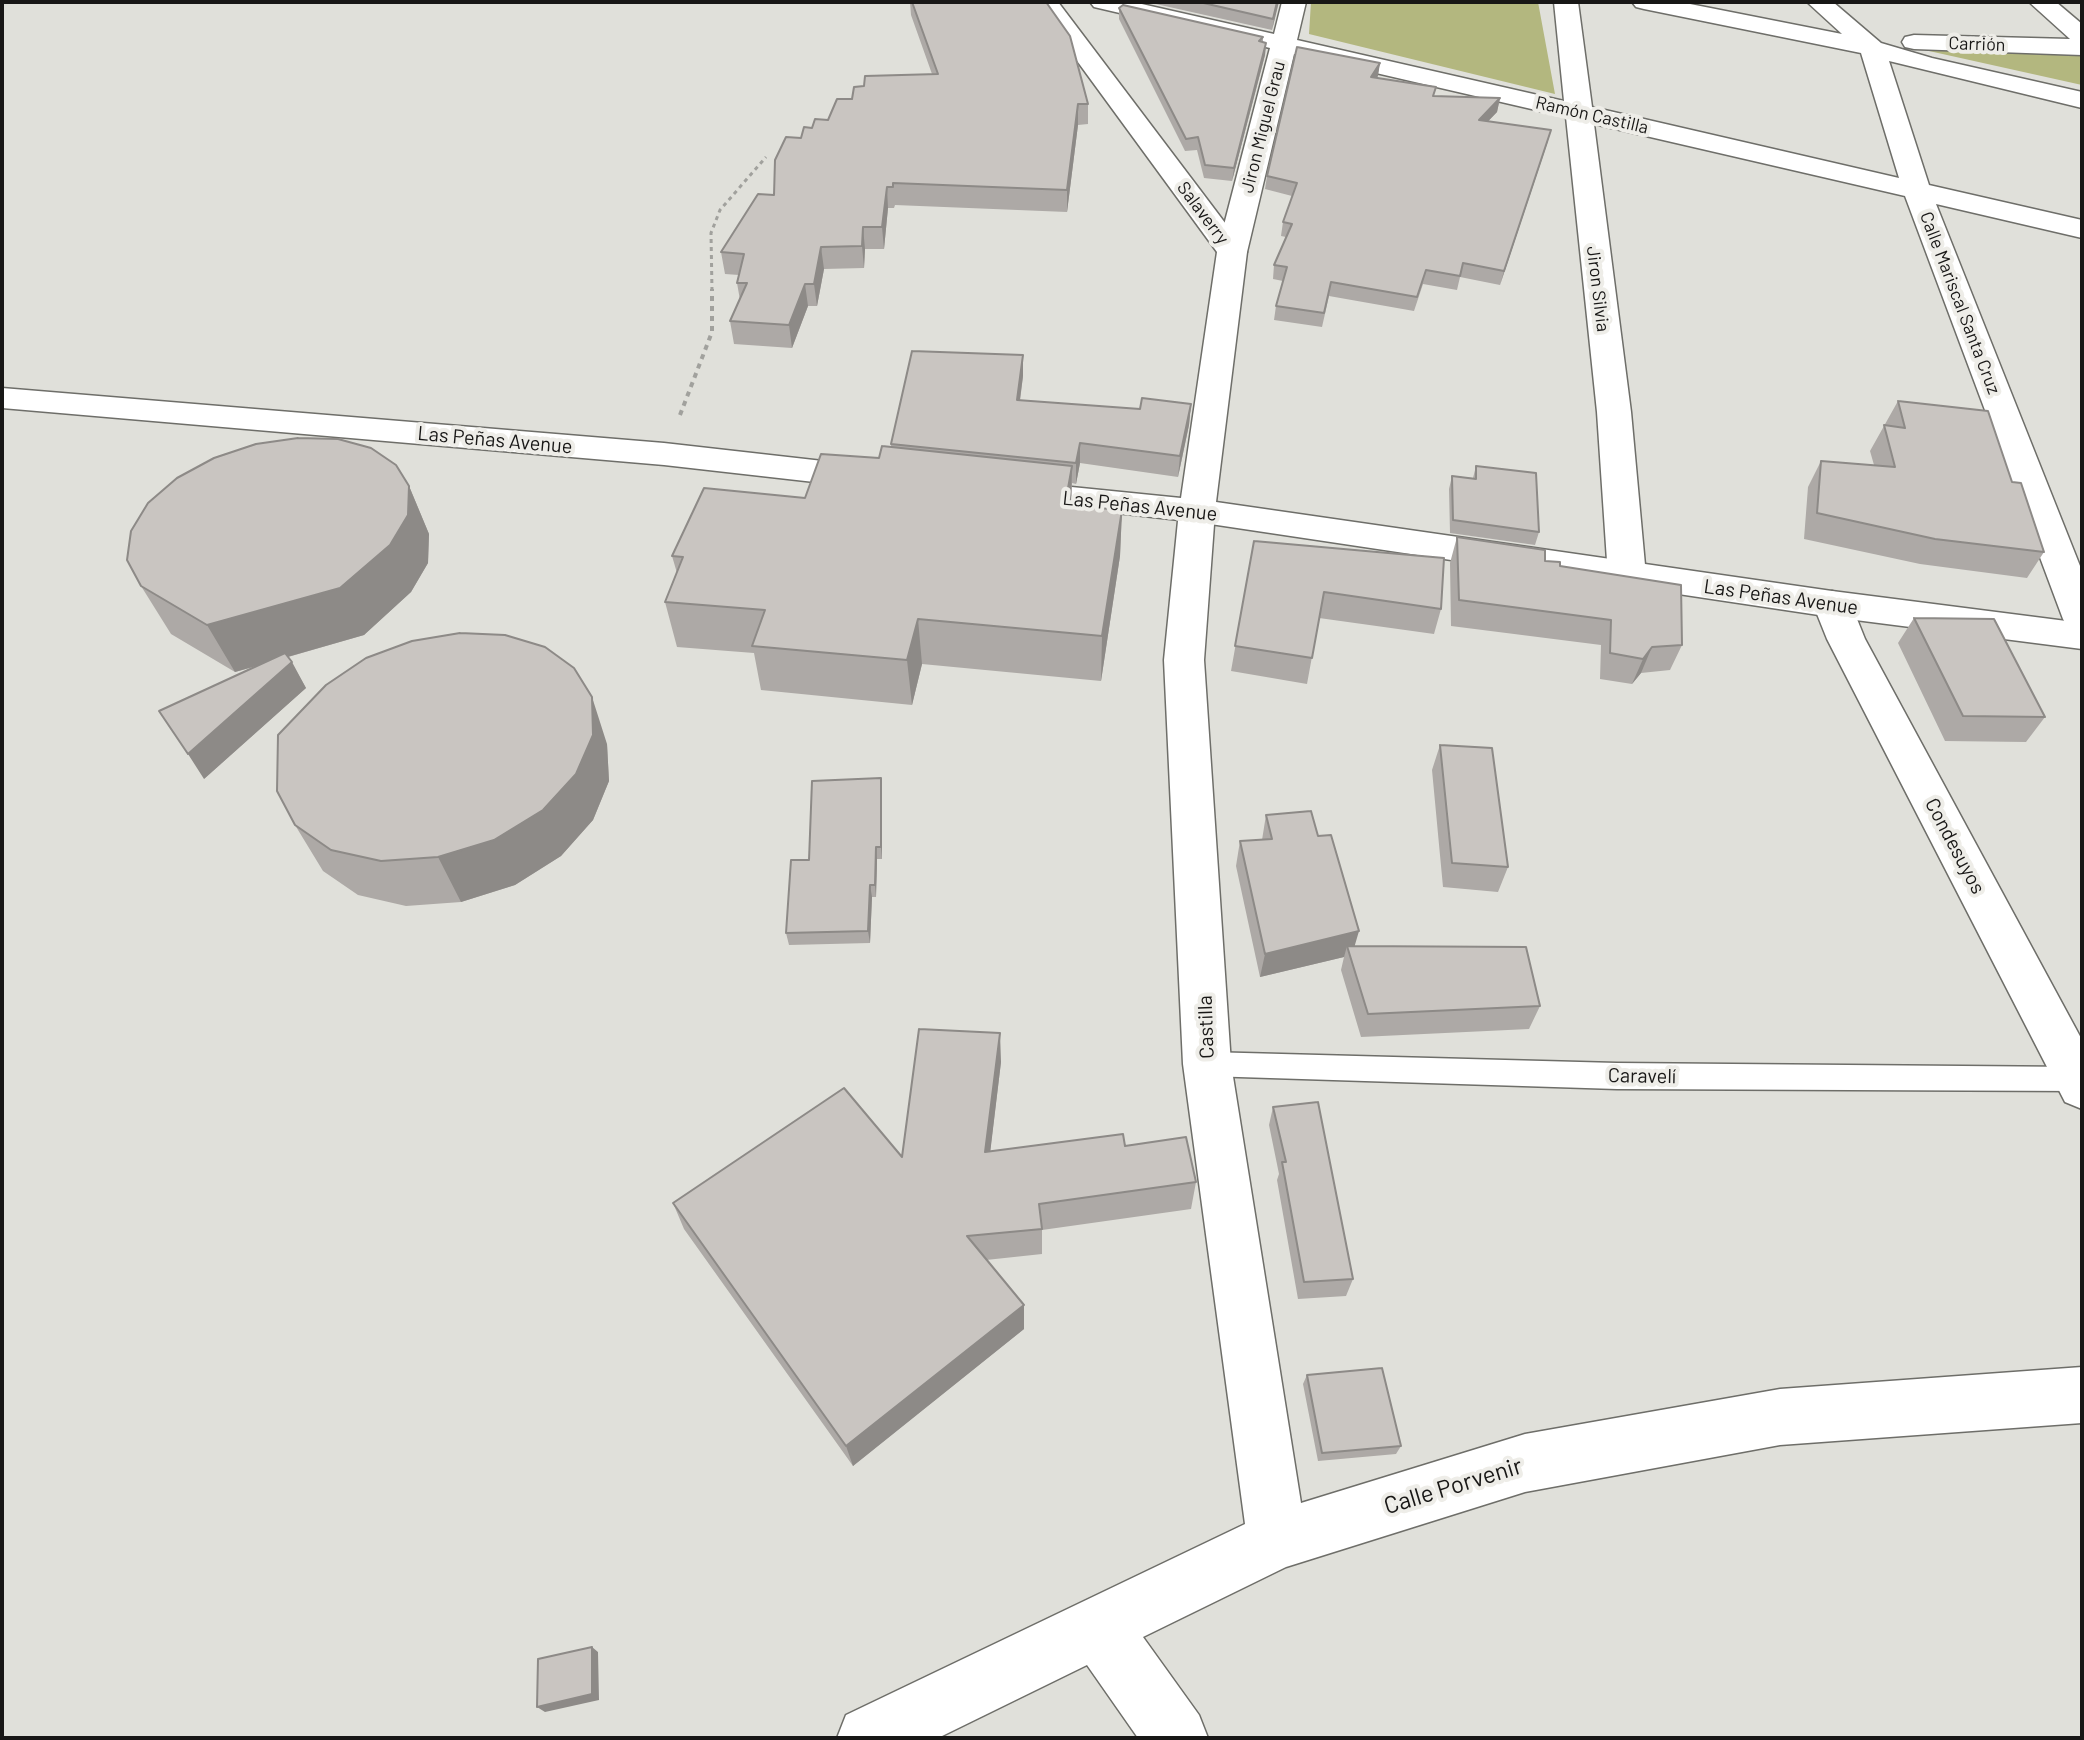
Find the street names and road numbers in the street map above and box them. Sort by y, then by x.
street label: Carrión [1948,32,2006,56]
street label: Jiron Miguel Grau [1236,59,1290,195]
street label: Ramón Castilla [1533,92,1651,138]
street label: Salaverry [1173,177,1233,249]
street label: Calle Mariscal Santa Cruz [1915,209,2005,397]
street label: Jiron Silvia [1582,245,1614,333]
street label: Las Peñas Avenue [416,421,574,459]
street label: Las Peñas Avenue [1061,486,1219,526]
street label: Las Peñas Avenue [1702,574,1860,620]
street label: Condesuyos [1920,794,1990,898]
street label: Castilla [1193,995,1219,1059]
street label: Caravelí [1608,1063,1676,1089]
street label: Calle Porvenir [1380,1451,1526,1521]

